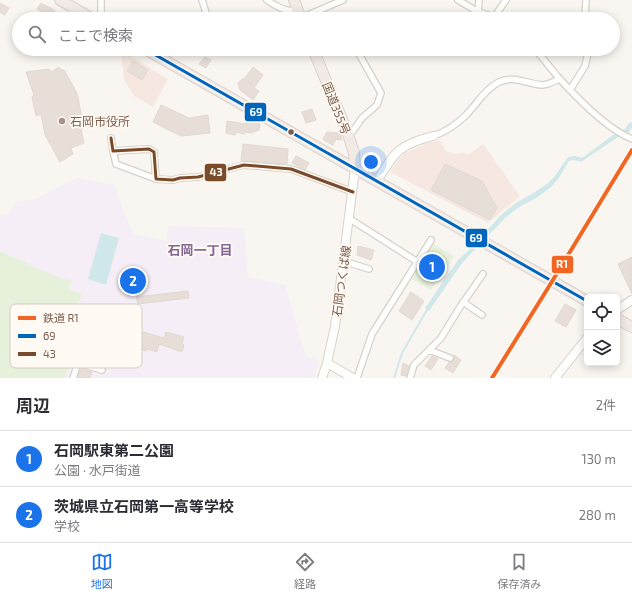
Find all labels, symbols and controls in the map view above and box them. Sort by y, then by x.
search box [12,12,620,56]
icon: search [26,23,48,45]
text: ここで検索 [58,26,133,44]
street label: 国道355号 [320,80,354,136]
line badge: 69 [244,102,267,122]
text: 69 [250,105,262,118]
place label: 石岡市役所 [70,114,130,128]
marker: 石岡市役所 [57,116,67,126]
unlabelled marker [286,127,296,137]
your location [361,152,381,172]
line badge: 43 [204,163,227,182]
text: 43 [209,165,223,178]
line badge: 69 [465,228,488,248]
text: 69 [470,231,482,244]
district label: 石岡一丁目 [167,242,233,258]
street label: 石岡つくば線 [329,244,353,318]
pin: 1 [419,252,445,282]
line badge: R1 [551,255,574,274]
text: R1 [556,257,568,270]
pin: 2 [120,266,146,296]
map controls [584,294,620,366]
button: locate [584,294,620,330]
legend [10,304,142,368]
text: 鉄道 R1 [43,311,79,324]
text: 69 [43,329,56,342]
button: layers [584,330,620,366]
text: 43 [43,347,56,360]
text: 周辺 [16,395,50,415]
text: 2件 [596,397,616,413]
text: 石岡駅東第二公園 [54,441,174,459]
text: 1 [26,451,32,467]
text: 130 m [581,451,616,467]
text: 公園 · 水戸街道 [54,462,141,478]
text: 茨城県立石岡第一高等学校 [54,497,234,515]
text: 2 [25,507,33,523]
text: 280 m [579,507,616,523]
text: 学校 [54,518,80,534]
tab: 地図 [91,551,113,591]
tab: 経路 [294,551,316,591]
tab: 保存済み [497,551,541,591]

